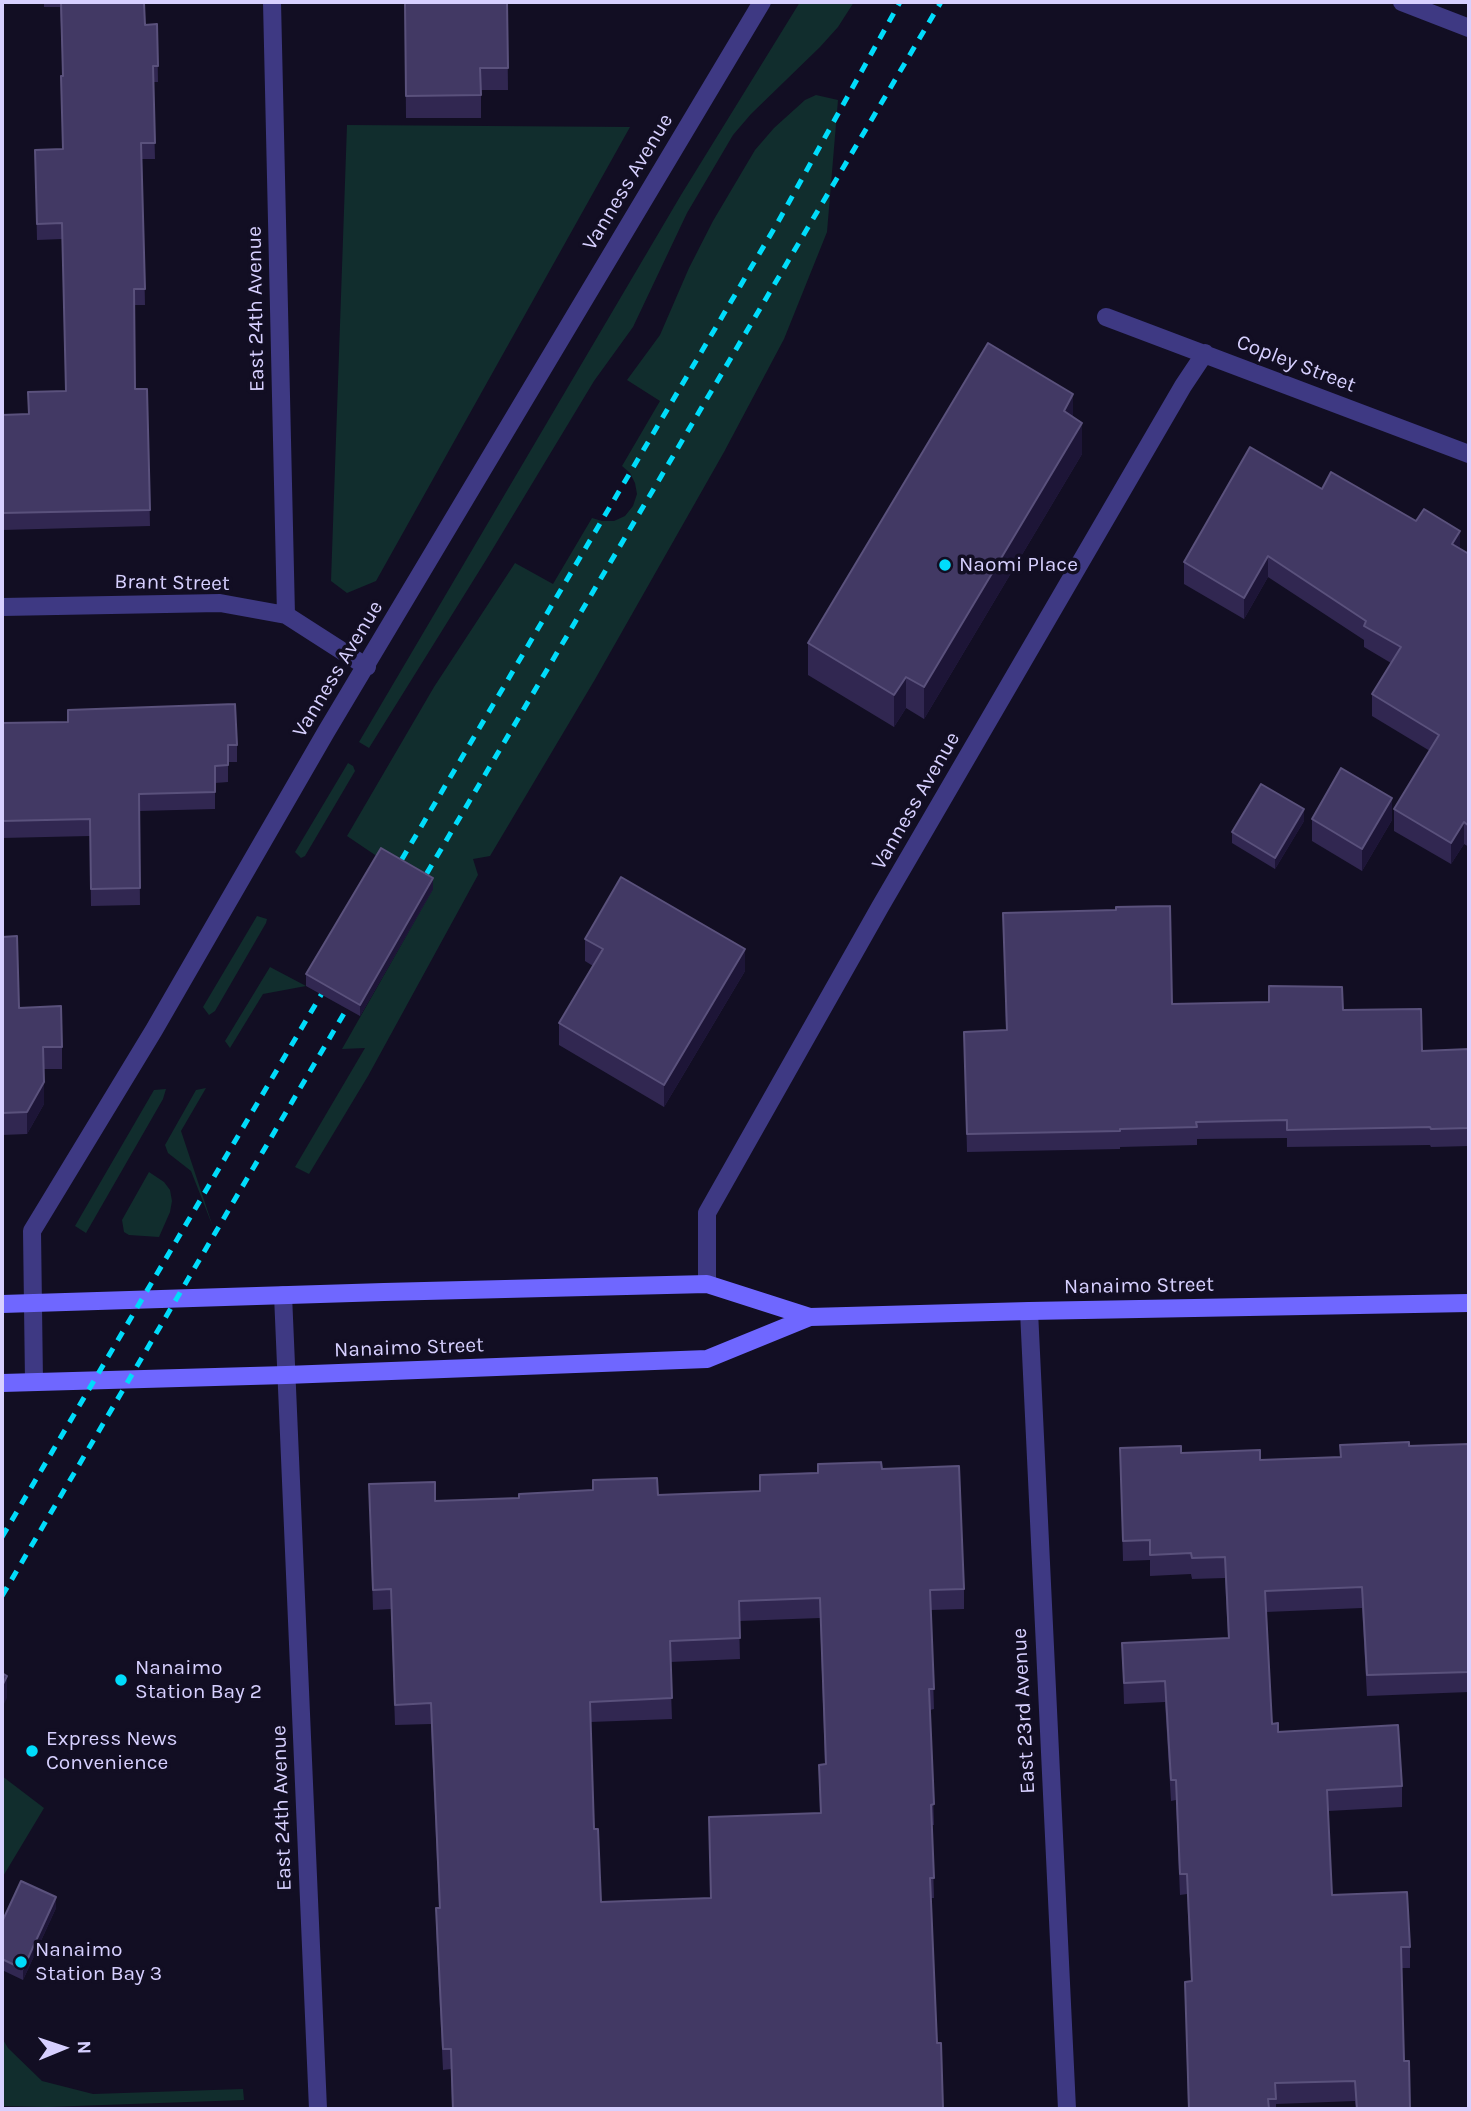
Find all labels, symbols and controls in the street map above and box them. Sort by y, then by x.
street label: Vanness Avenue [577,109,679,255]
street label: East 24th Avenue [242,226,270,392]
street label: Copley Street [1233,330,1359,398]
place label: Naomi Place [959,552,1078,578]
marker: Naomi Place [937,557,953,573]
street label: Brant Street [114,569,230,597]
street label: Vanness Avenue [287,596,389,742]
street label: Vanness Avenue [866,728,966,874]
street label: Nanaimo Street [1064,1272,1214,1300]
street label: Nanaimo Street [334,1333,484,1363]
street label: East 23rd Avenue [1007,1627,1041,1795]
place label: Nanaimo Station Bay 2 [135,1655,262,1705]
marker: Nanaimo Station Bay 2 [113,1672,129,1688]
street label: East 24th Avenue [267,1725,297,1891]
place label: Express News Convenience [46,1726,178,1776]
marker: Express News Convenience [24,1743,40,1759]
place label: Nanaimo Station Bay 3 [35,1937,162,1987]
marker: Nanaimo Station Bay 3 [13,1954,29,1970]
north arrow [28,2013,98,2083]
text: N [73,2040,95,2054]

